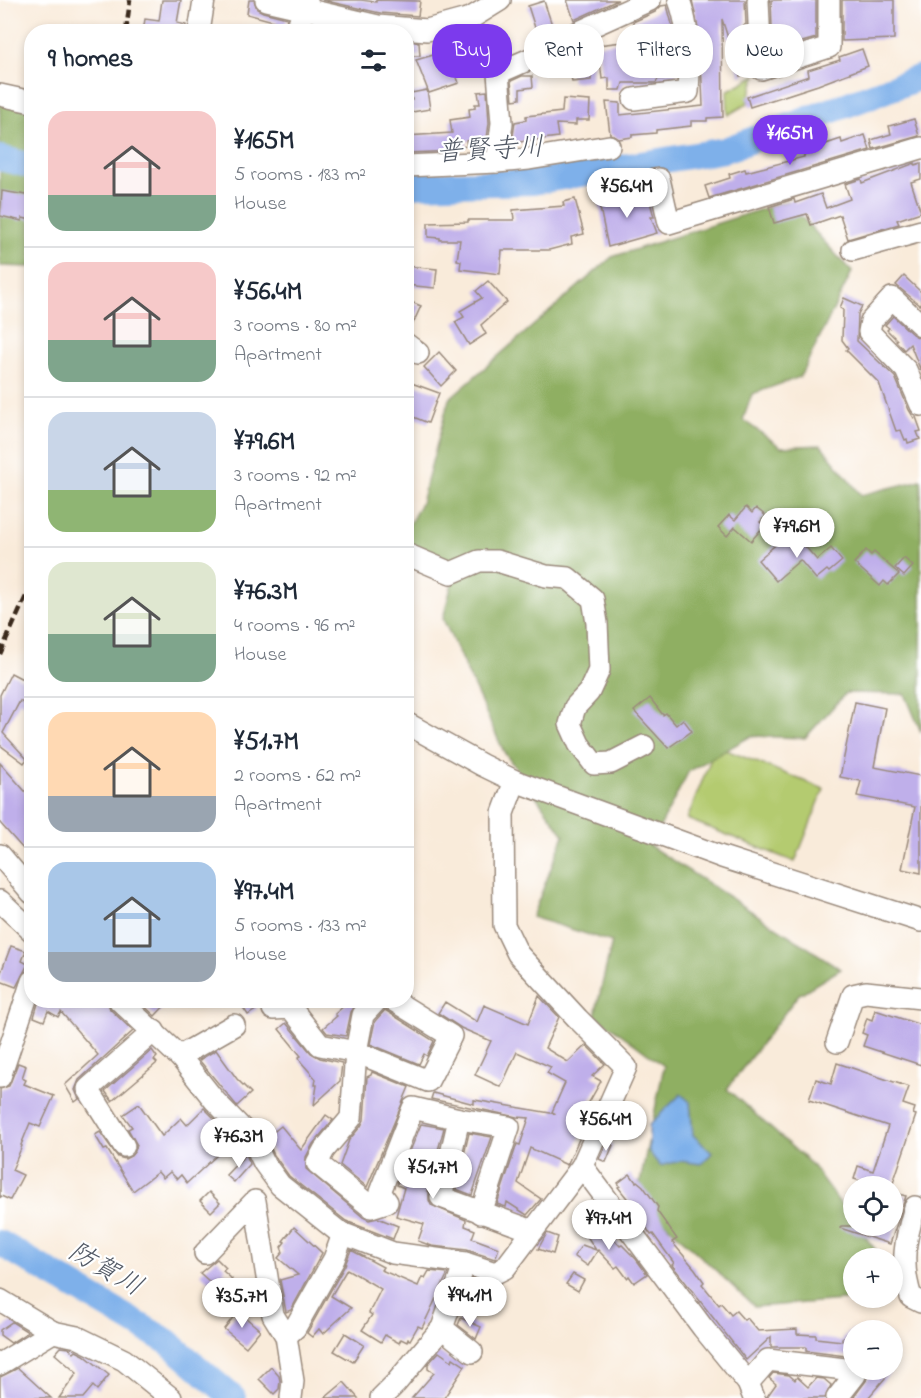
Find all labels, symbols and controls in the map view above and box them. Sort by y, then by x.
chip: Buy [432,24,512,78]
chip: Rent [524,24,604,78]
chip: Filters [616,24,713,78]
chip: New [725,24,804,78]
text: 9 homes [48,41,133,79]
icon: filters [357,44,390,77]
pin: ¥165M [748,115,832,166]
text: ¥165M [767,120,813,149]
text: ¥165M [234,123,295,161]
water label: 普賢寺川 [435,129,545,173]
icon: home [96,135,168,207]
text: 5 rooms · 183 m² [234,161,366,190]
pin: ¥56.4M [578,168,676,219]
text: ¥56.4M [601,173,653,202]
text: House [234,190,287,219]
text: ¥56.4M [234,274,302,312]
icon: home [96,286,168,358]
text: 3 rooms · 80 m² [234,312,357,341]
text: Apartment [234,341,322,370]
text: ¥79.6M [234,424,295,462]
icon: home [96,436,168,508]
text: 3 rooms · 92 m² [234,462,357,491]
text: Apartment [234,491,322,520]
pin: ¥79.6M [748,508,846,559]
text: ¥79.6M [773,513,821,542]
text: ¥76.3M [234,574,298,612]
icon: home [96,586,168,658]
text: 4 rooms · 96 m² [234,612,355,641]
text: House [234,641,287,670]
text: ¥51.7M [234,724,299,762]
icon: home [96,736,168,808]
text: 2 rooms · 62 m² [234,762,361,791]
text: Apartment [234,791,322,820]
text: ¥97.4M [234,874,294,912]
icon: home [96,886,168,958]
text: 5 rooms · 133 m² [234,912,367,941]
text: House [234,941,287,970]
pin: ¥56.4M [557,1101,655,1152]
text: ¥56.4M [580,1106,632,1135]
pin: ¥76.3M [190,1118,288,1169]
text: ¥76.3M [214,1123,264,1152]
pin: ¥51.7M [384,1149,482,1200]
text: ¥51.7M [408,1154,458,1183]
map controls [843,1176,903,1380]
button: locate [843,1176,903,1236]
pin: ¥97.4M [560,1200,658,1251]
text: ¥97.4M [586,1205,632,1234]
water label: 防賀川 [60,1233,150,1307]
button: + [843,1248,903,1308]
pin: ¥94.1M [421,1277,519,1328]
pin: ¥35.7M [193,1278,291,1329]
text: ¥94.1M [448,1282,492,1311]
text: ¥35.7M [216,1283,268,1312]
button: − [843,1320,903,1380]

